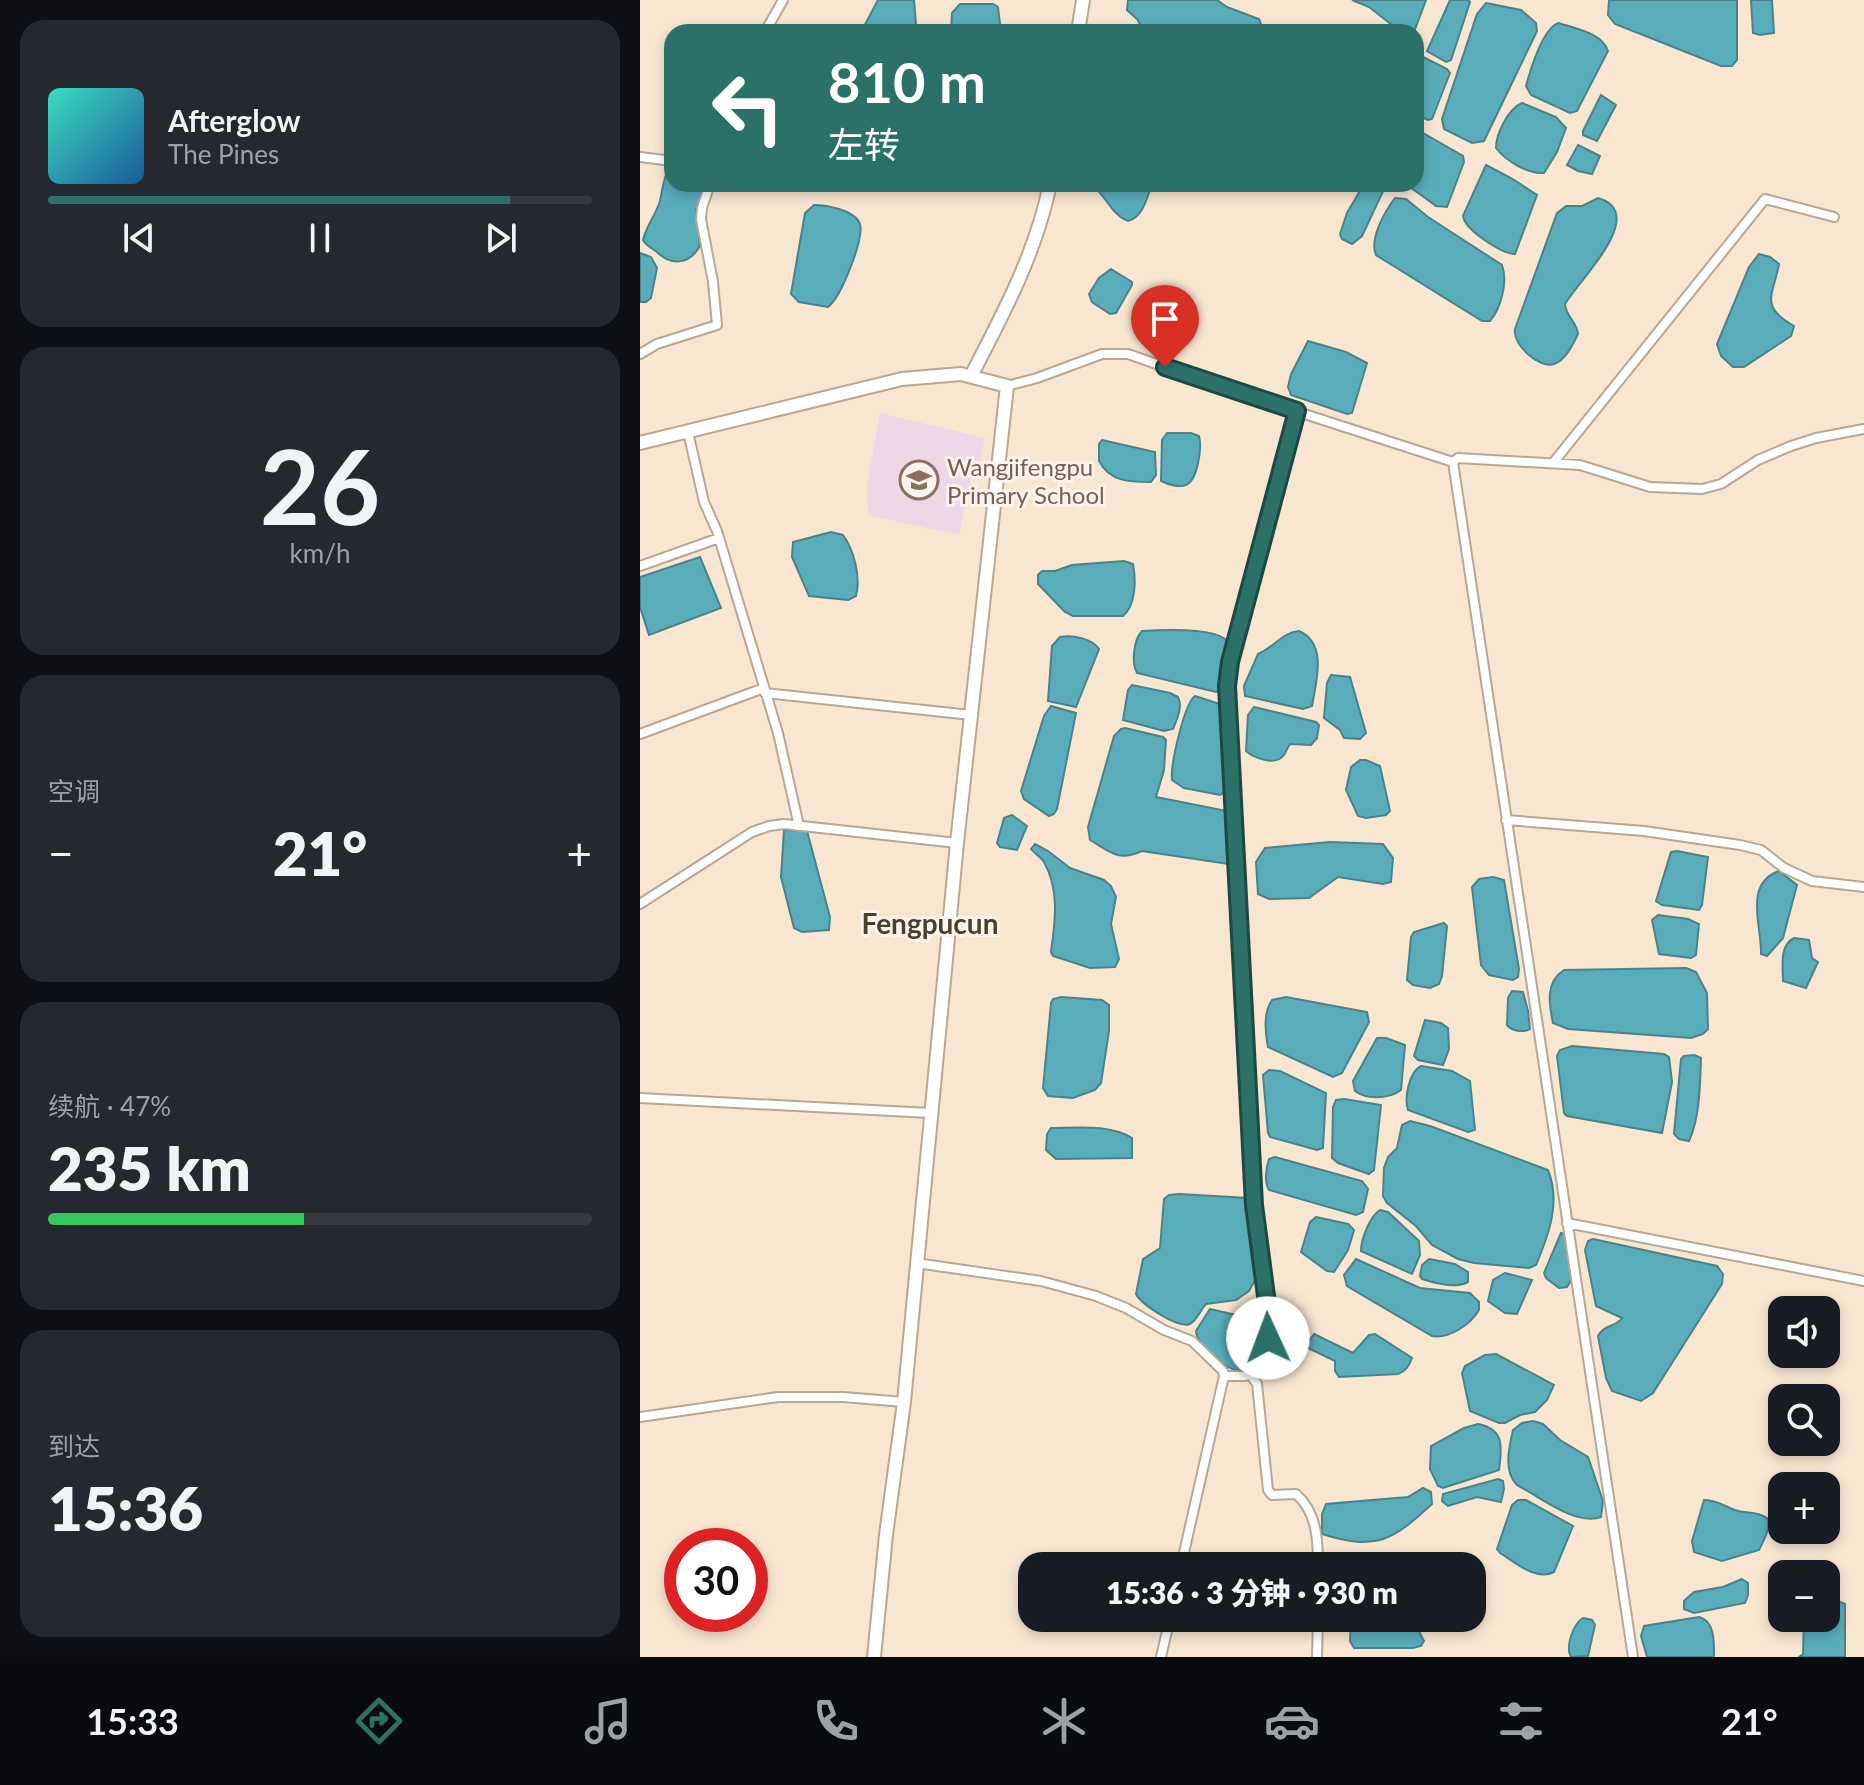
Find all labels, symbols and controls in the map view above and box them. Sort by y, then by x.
text: 810 m [828,48,986,115]
icon: left [696,56,800,160]
text: Afterglow [168,102,301,138]
text: 左转 [828,122,900,166]
text: The Pines [168,138,279,170]
icon: previous [117,216,161,260]
icon: pause [298,216,342,260]
icon: next [479,216,523,260]
pin [1131,285,1199,367]
icon: arrive [1143,297,1187,341]
text: 26 [260,422,380,547]
place label: Wangjifengpu Primary School [947,452,1105,509]
school or university icon: Wangjifengpu Primary School [898,459,940,501]
text: km/h [290,537,350,569]
text: 空调 [48,775,100,807]
text: 21° [273,817,367,889]
text: − [48,827,74,879]
text: + [566,827,592,879]
district label: Fengpucun [862,906,998,940]
text: 续航 · 47% [48,1090,171,1122]
text: 235 km [48,1132,251,1204]
position arrow [1226,1296,1310,1380]
map controls [1768,1296,1840,1632]
button: sound [1768,1296,1840,1368]
button: search [1768,1384,1840,1456]
text: 到达 [48,1430,100,1462]
text: 15:36 [48,1472,203,1544]
button: + [1768,1472,1840,1544]
speed limit sign: 30 [664,1528,768,1632]
button: − [1768,1560,1840,1632]
text: 15:36 · 3 分钟 · 930 m [1106,1574,1398,1610]
icon: directions [351,1693,407,1749]
icon: music [580,1693,636,1749]
icon: phone [808,1693,864,1749]
icon: climate [1036,1693,1092,1749]
icon: car [1264,1693,1320,1749]
icon: filters [1493,1693,1549,1749]
text: 15:33 [86,1699,179,1743]
text: 21° [1721,1699,1778,1743]

